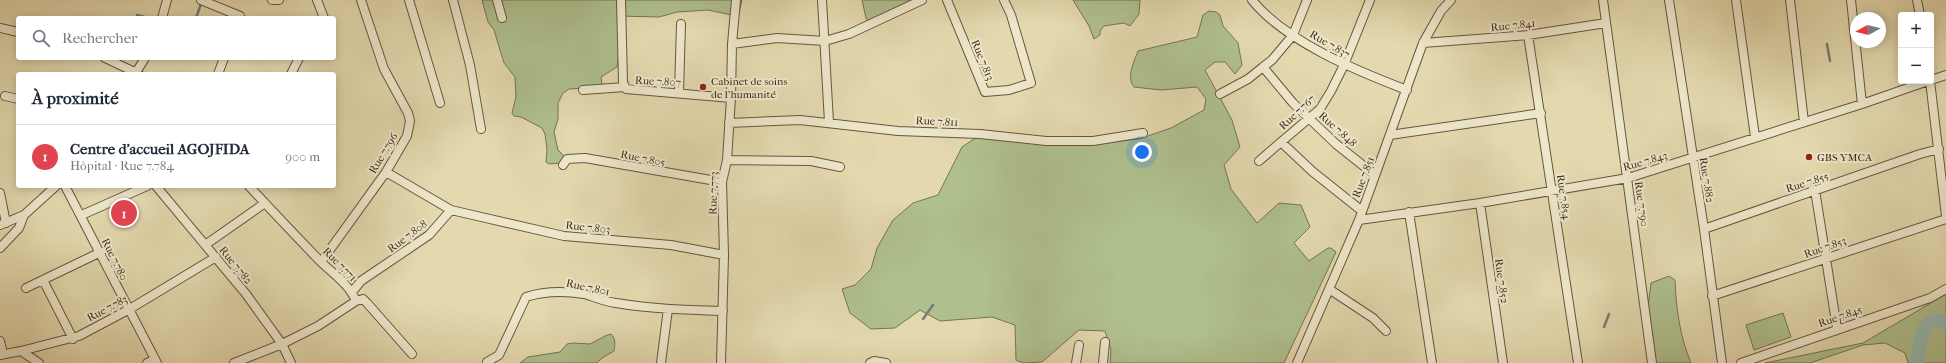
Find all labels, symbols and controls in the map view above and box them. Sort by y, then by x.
north arrow [1850,12,1886,48]
map controls [1898,12,1934,84]
button: + [1898,12,1934,48]
search box [16,16,336,60]
street label: Rue 7.841 [1490,17,1536,34]
icon: search [30,27,52,49]
street label: Rue 7.837 [1307,28,1352,61]
text: Rechercher [62,29,137,47]
street label: Rue 7.813 [968,38,997,83]
button: − [1898,48,1934,84]
street label: Rue 7.807 [635,74,681,89]
place label: Cabinet de soins de l'humanité [711,75,788,101]
marker: Cabinet de soins de l'humanité [698,82,708,92]
text: À proximité [32,88,119,108]
street label: Rue 7.767 [1276,92,1318,132]
street label: Rue 7.848 [1316,109,1359,150]
street label: Rue 7.811 [915,114,959,129]
street label: Rue 7.796 [366,130,401,176]
text: Centre d'accueil AGOJFIDA [70,140,249,158]
your location [1132,142,1152,162]
street label: Rue 7.805 [619,148,667,169]
text: 1 [43,149,47,164]
text: 900 m [285,149,320,164]
street label: Rue 7.843 [1621,149,1669,174]
place label: GBS YMCA [1817,151,1873,164]
marker: GBS YMCA [1804,152,1814,162]
street label: Rue 7.851 [1350,155,1377,200]
street label: Rue 7.882 [1697,156,1717,204]
text: Hôpital · Rue 7.784 [70,158,174,173]
street label: Rue 7.855 [1784,169,1830,195]
street label: Rue 7.773 [706,171,721,215]
street label: Rue 7.854 [1554,173,1573,221]
street label: Rue 7.790 [1632,181,1651,228]
pin: 1 [111,198,137,228]
street label: Rue 7.808 [385,217,430,255]
street label: Rue 7.803 [565,219,611,236]
street label: Rue 7.853 [1802,234,1848,261]
street label: Rue 7.780 [99,236,130,282]
street label: Rue 7.782 [216,244,255,287]
street label: Rue 7.771 [320,245,359,284]
street label: Rue 7.852 [1492,258,1511,305]
street label: Rue 7.801 [565,277,611,298]
street label: Rue 7.783 [85,292,130,324]
street label: Rue 7.845 [1817,303,1864,330]

